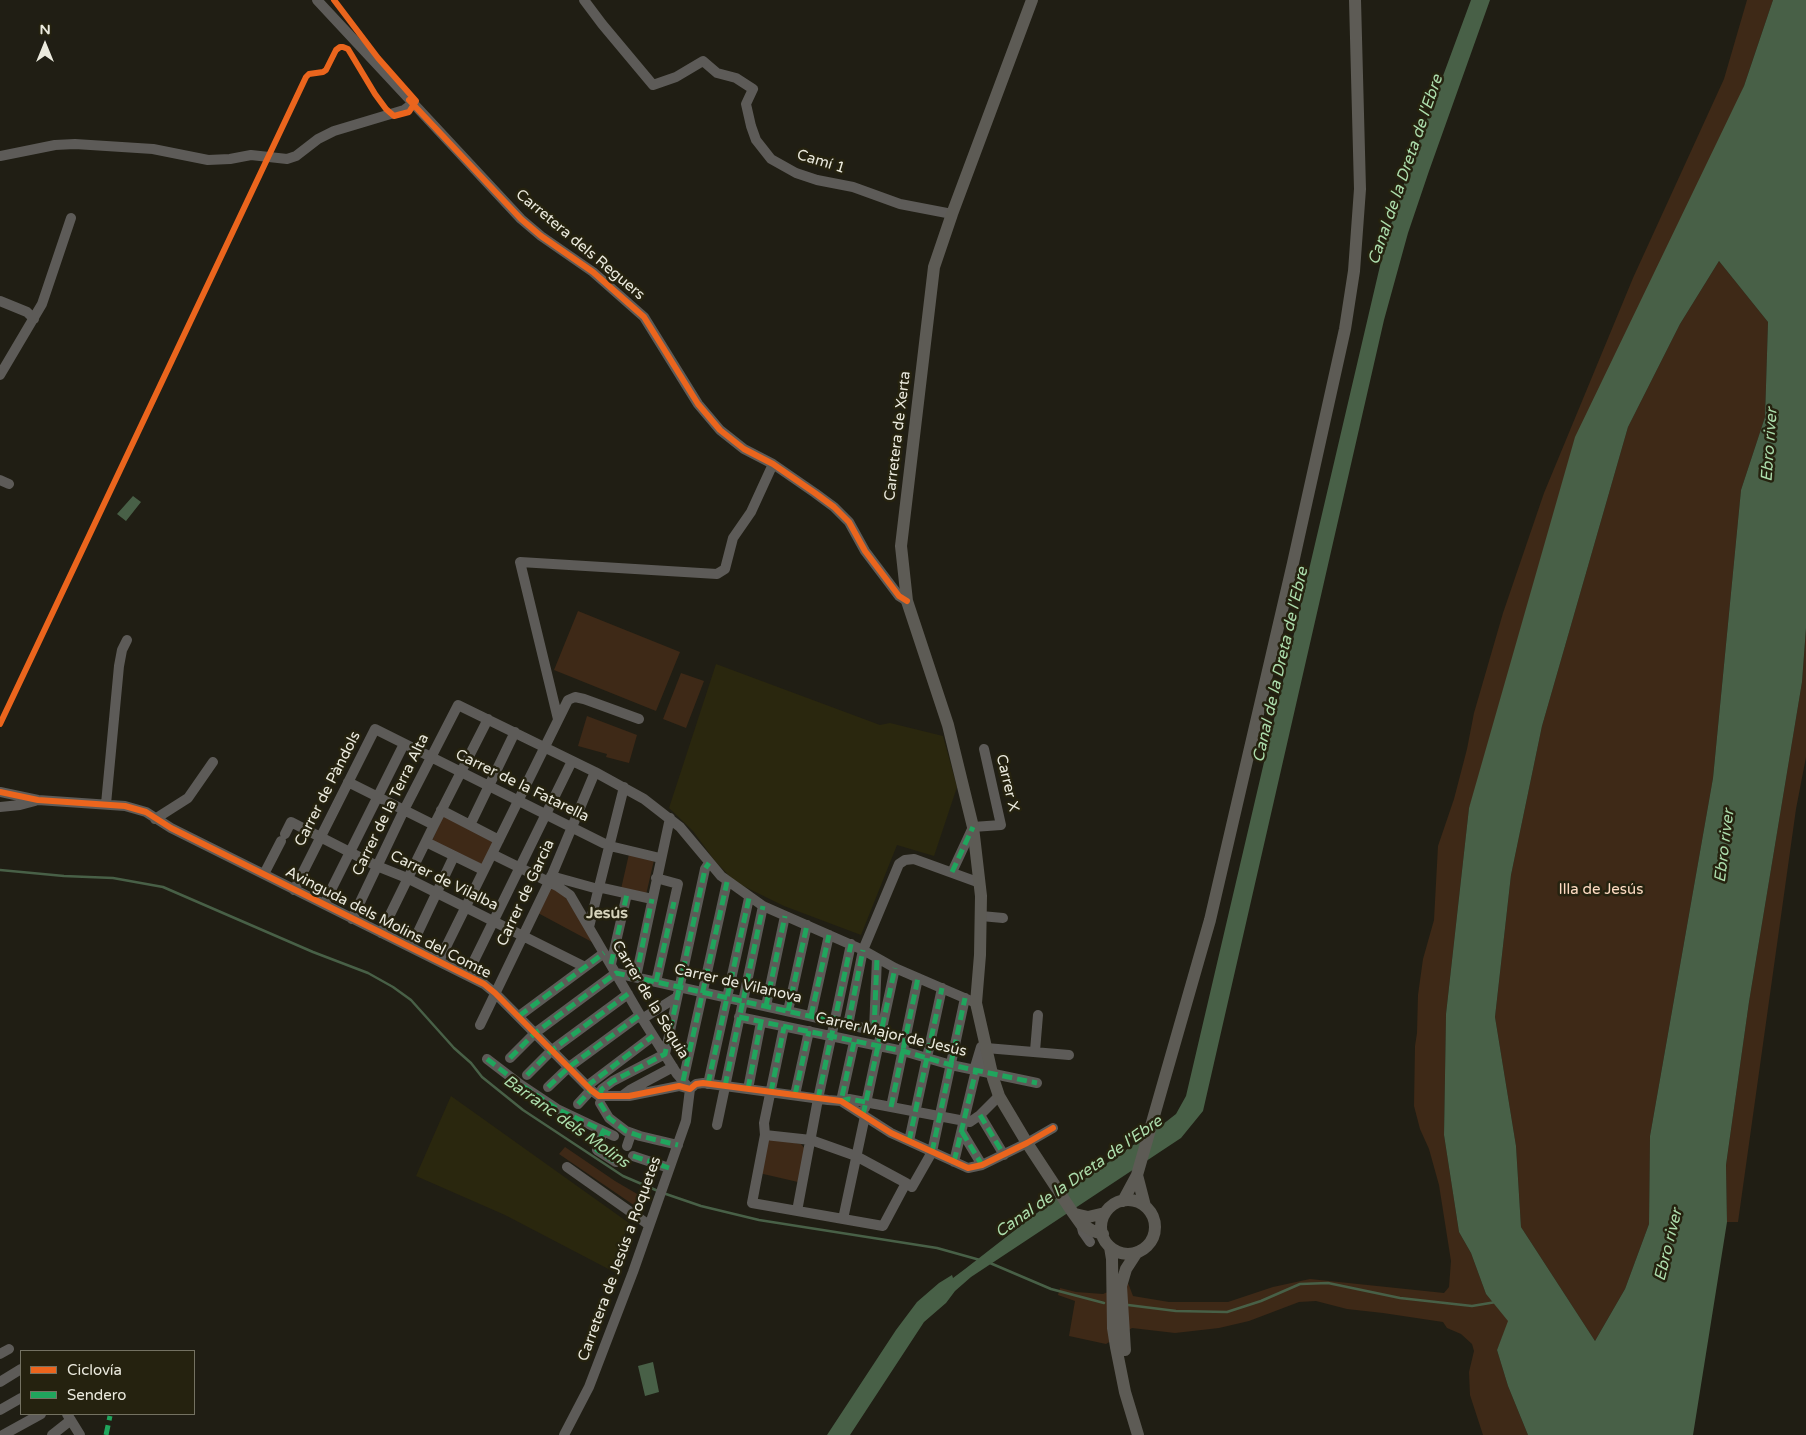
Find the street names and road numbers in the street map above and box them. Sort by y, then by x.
street label: Camí 1 [795,146,847,178]
street label: Carretera dels Reguers [512,186,648,304]
street label: Carretera de Xerta [881,370,915,502]
street label: Carrer de Pàndols [291,728,365,850]
street label: Carrer de la Terra Alta [349,731,433,879]
street label: Carrer de la Fatarella [452,746,592,826]
street label: Carrer X [992,753,1022,813]
street label: Carrer de Garcia [493,837,559,949]
street label: Carrer de Vilalba [387,847,501,915]
street label: Avinguda dels Molins del Comte [282,863,494,983]
street label: Carrer de la Sèquia [608,938,692,1062]
street label: Carrer de Vilanova [672,961,804,1007]
street label: Carrer Major de Jesús [814,1009,968,1061]
street label: Carretera de Jesús a Roquetes [575,1154,665,1364]

